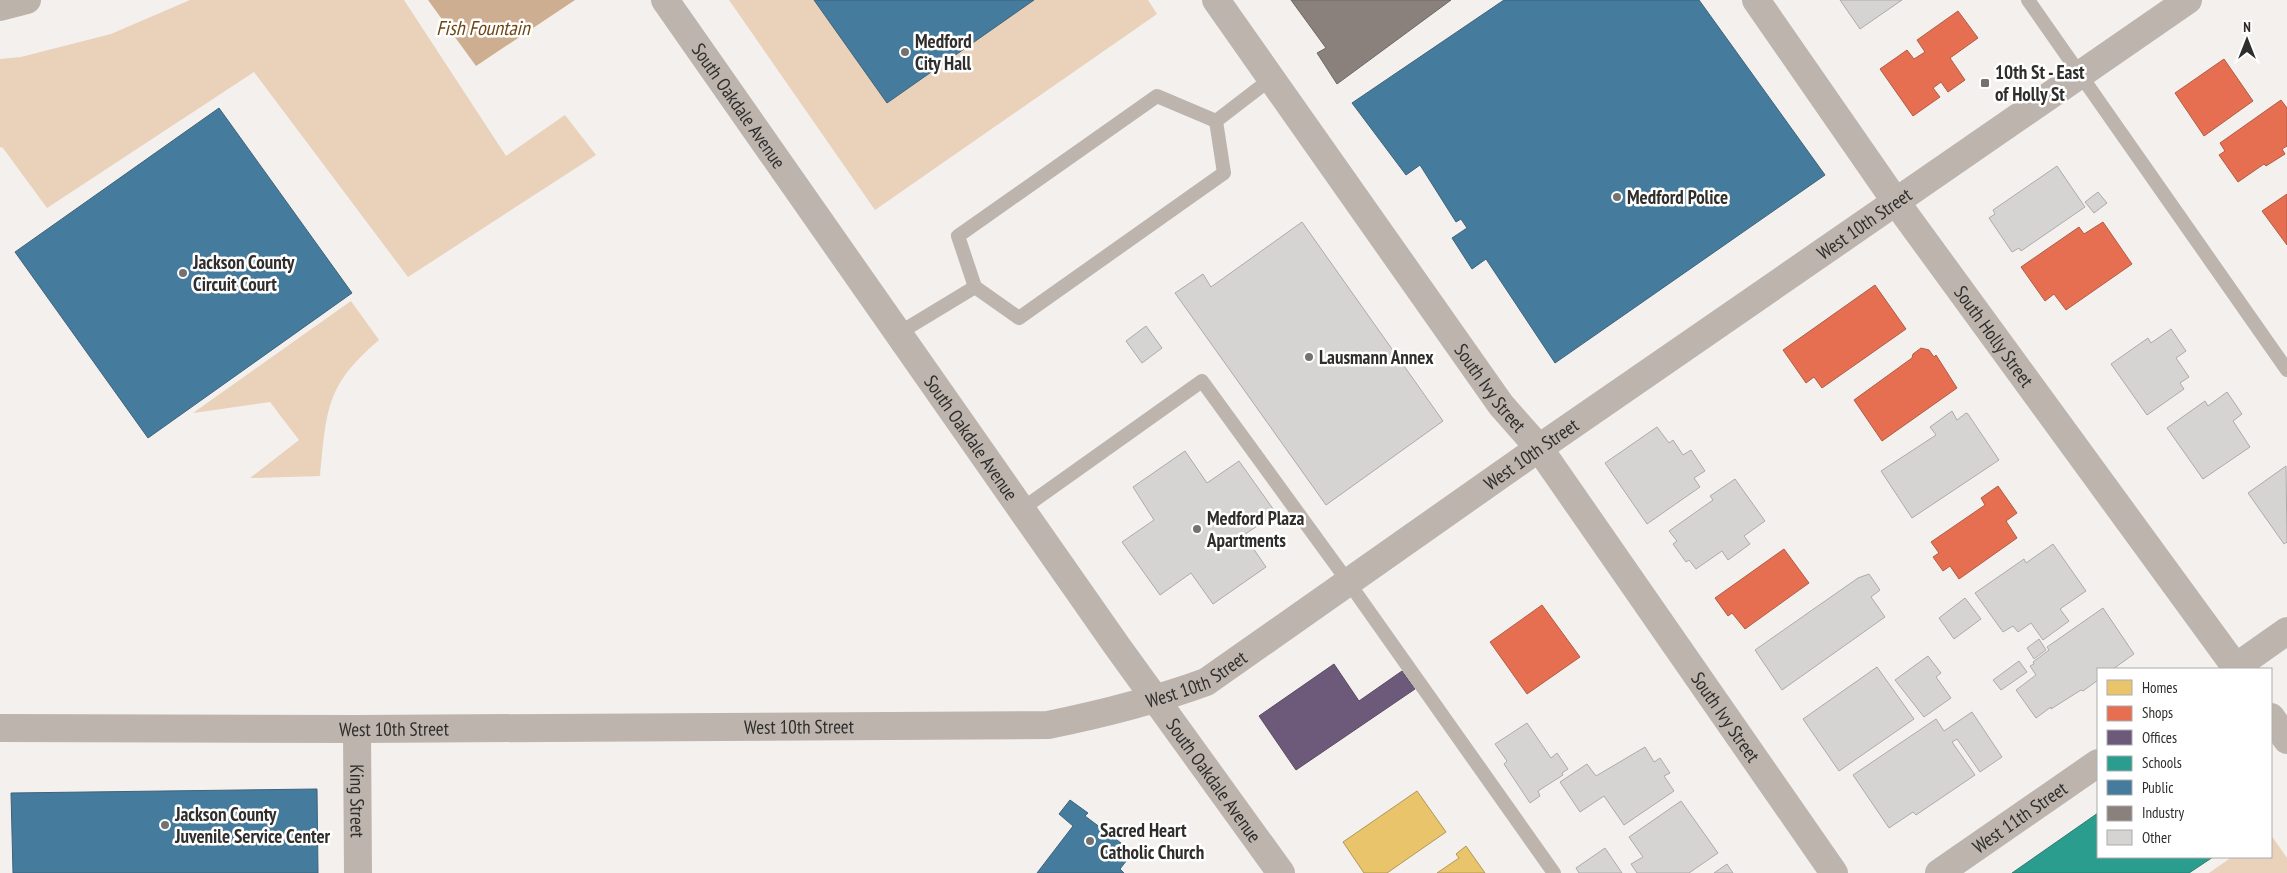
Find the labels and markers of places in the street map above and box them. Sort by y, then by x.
place label: Medford City Hall [915,29,972,75]
marker: Medford City Hall [899,46,911,58]
place label: 10th St - East of Holly St [1995,60,2085,106]
marker: 10th St - East of Holly St [1979,77,1991,89]
place label: Medford Police [1627,185,1728,209]
marker: Medford Police [1611,191,1623,203]
place label: Jackson County Circuit Court [192,250,295,296]
marker: Jackson County Circuit Court [177,267,189,279]
place label: Lausmann Annex [1319,345,1434,369]
marker: Lausmann Annex [1303,351,1315,363]
place label: Medford Plaza Apartments [1206,506,1304,552]
marker: Medford Plaza Apartments [1191,523,1203,535]
place label: Jackson County Juvenile Service Center [174,802,331,848]
place label: Sacred Heart Catholic Church [1100,818,1204,864]
marker: Jackson County Juvenile Service Center [159,819,171,831]
marker: Sacred Heart Catholic Church [1084,835,1096,847]

